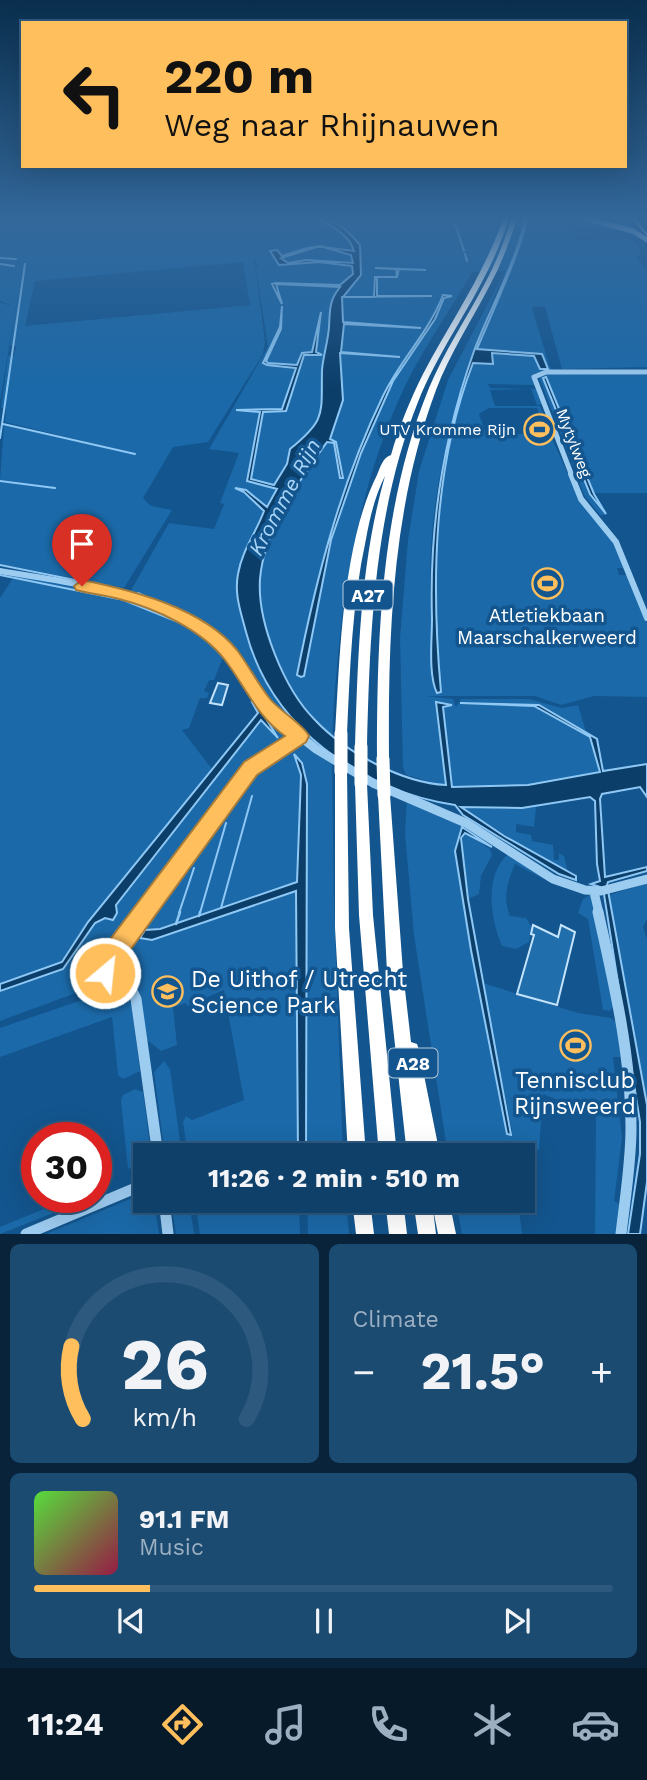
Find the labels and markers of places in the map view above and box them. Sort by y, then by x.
sports icon: UTV Kromme Rijn [522,412,556,446]
place label: UTV Kromme Rijn [379,420,516,439]
pin [52,514,112,586]
sports icon: Atletiekbaan Maarschalkerweerd [530,567,564,601]
place label: Atletiekbaan Maarschalkerweerd [457,604,637,649]
place label: De Uithof / Utrecht Science Park [191,966,407,1019]
school or university icon: De Uithof / Utrecht Science Park [151,975,185,1009]
sports icon: Tennisclub Rijnsweerd [558,1029,592,1063]
place label: Tennisclub Rijnsweerd [514,1067,636,1120]

